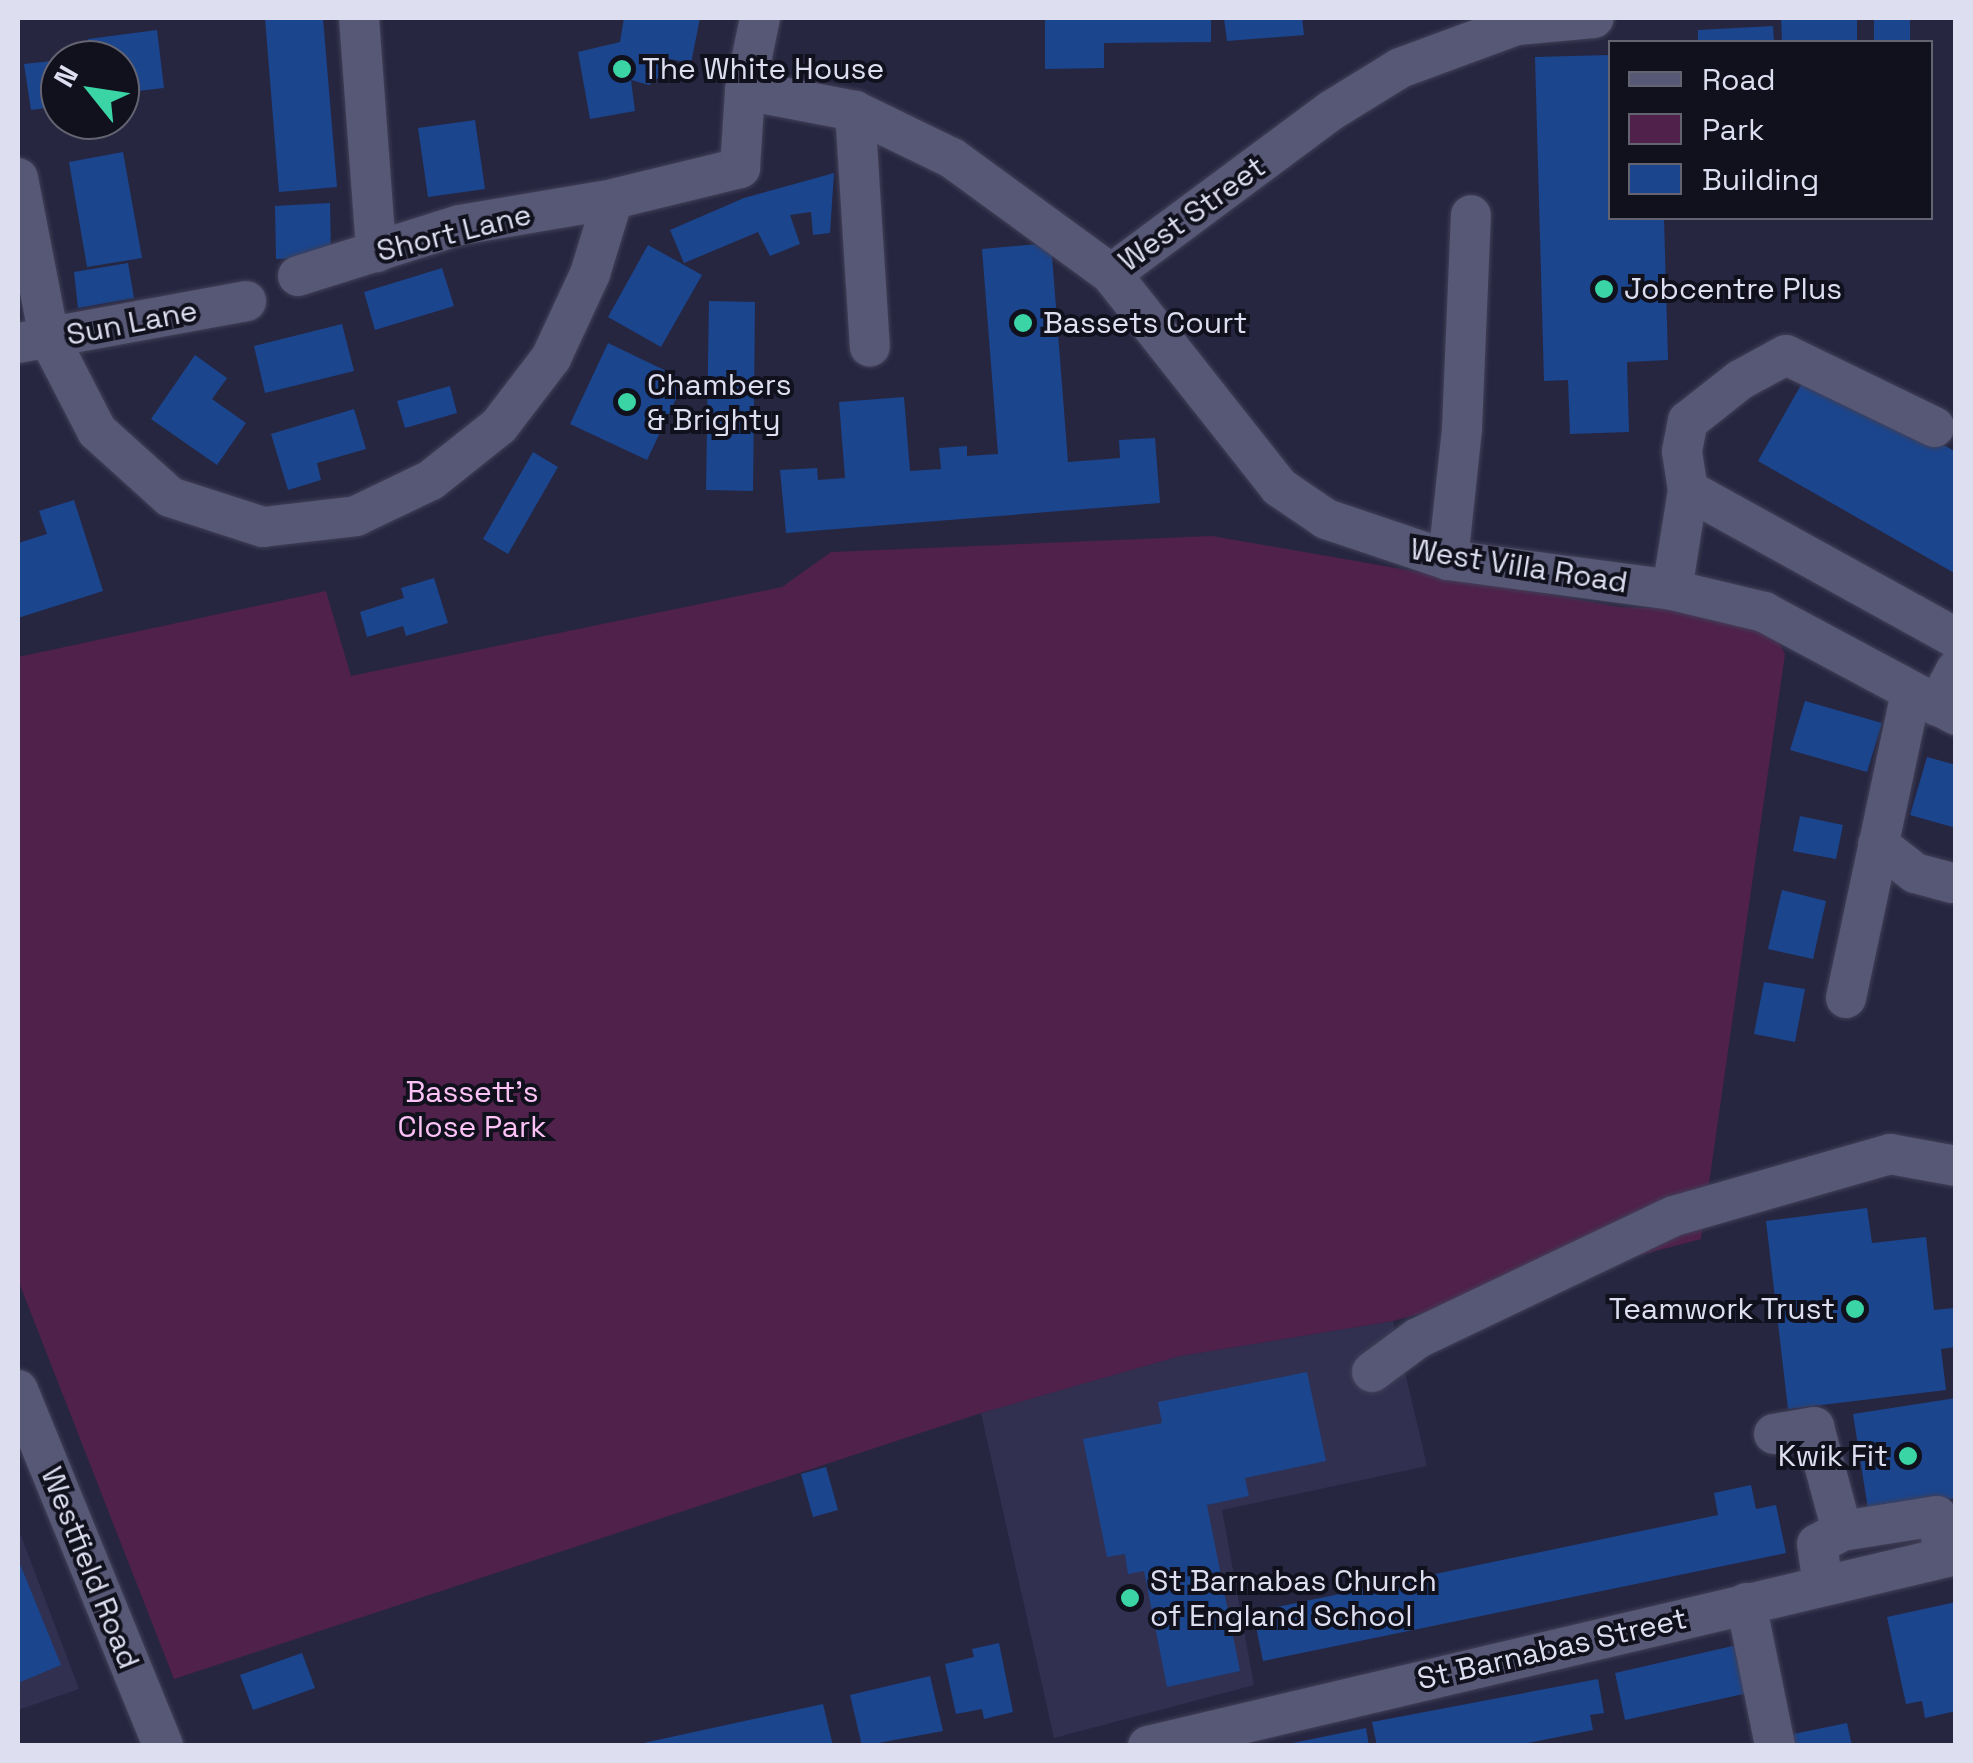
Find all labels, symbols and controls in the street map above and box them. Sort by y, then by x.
north arrow [40,40,140,140]
legend [1608,40,1933,220]
place label: The White House [642,51,884,87]
marker: The White House [611,58,633,80]
text: N [45,59,86,93]
text: Road [1702,60,1776,99]
text: Park [1702,110,1764,149]
street label: West Street [1112,149,1272,279]
text: Building [1702,160,1819,199]
street label: Short Lane [373,196,535,270]
place label: Jobcentre Plus [1624,271,1842,307]
marker: Jobcentre Plus [1593,278,1615,300]
street label: Sun Lane [63,293,201,353]
place label: Bassets Court [1043,305,1247,341]
marker: Bassets Court [1012,312,1034,334]
place label: Chambers & Brighty [647,367,792,438]
marker: Chambers & Brighty [616,391,638,413]
street label: West Villa Road [1408,531,1630,601]
park label: Bassett's Close Park [398,1074,546,1144]
place label: Teamwork Trust [1608,1291,1835,1327]
marker: Teamwork Trust [1844,1298,1866,1320]
place label: Kwik Fit [1778,1438,1888,1474]
marker: Kwik Fit [1897,1445,1919,1467]
street label: Westfield Road [33,1462,147,1674]
place label: St Barnabas Church of England School [1150,1563,1437,1634]
marker: St Barnabas Church of England School [1119,1587,1141,1609]
street label: St Barnabas Street [1414,1600,1690,1698]

